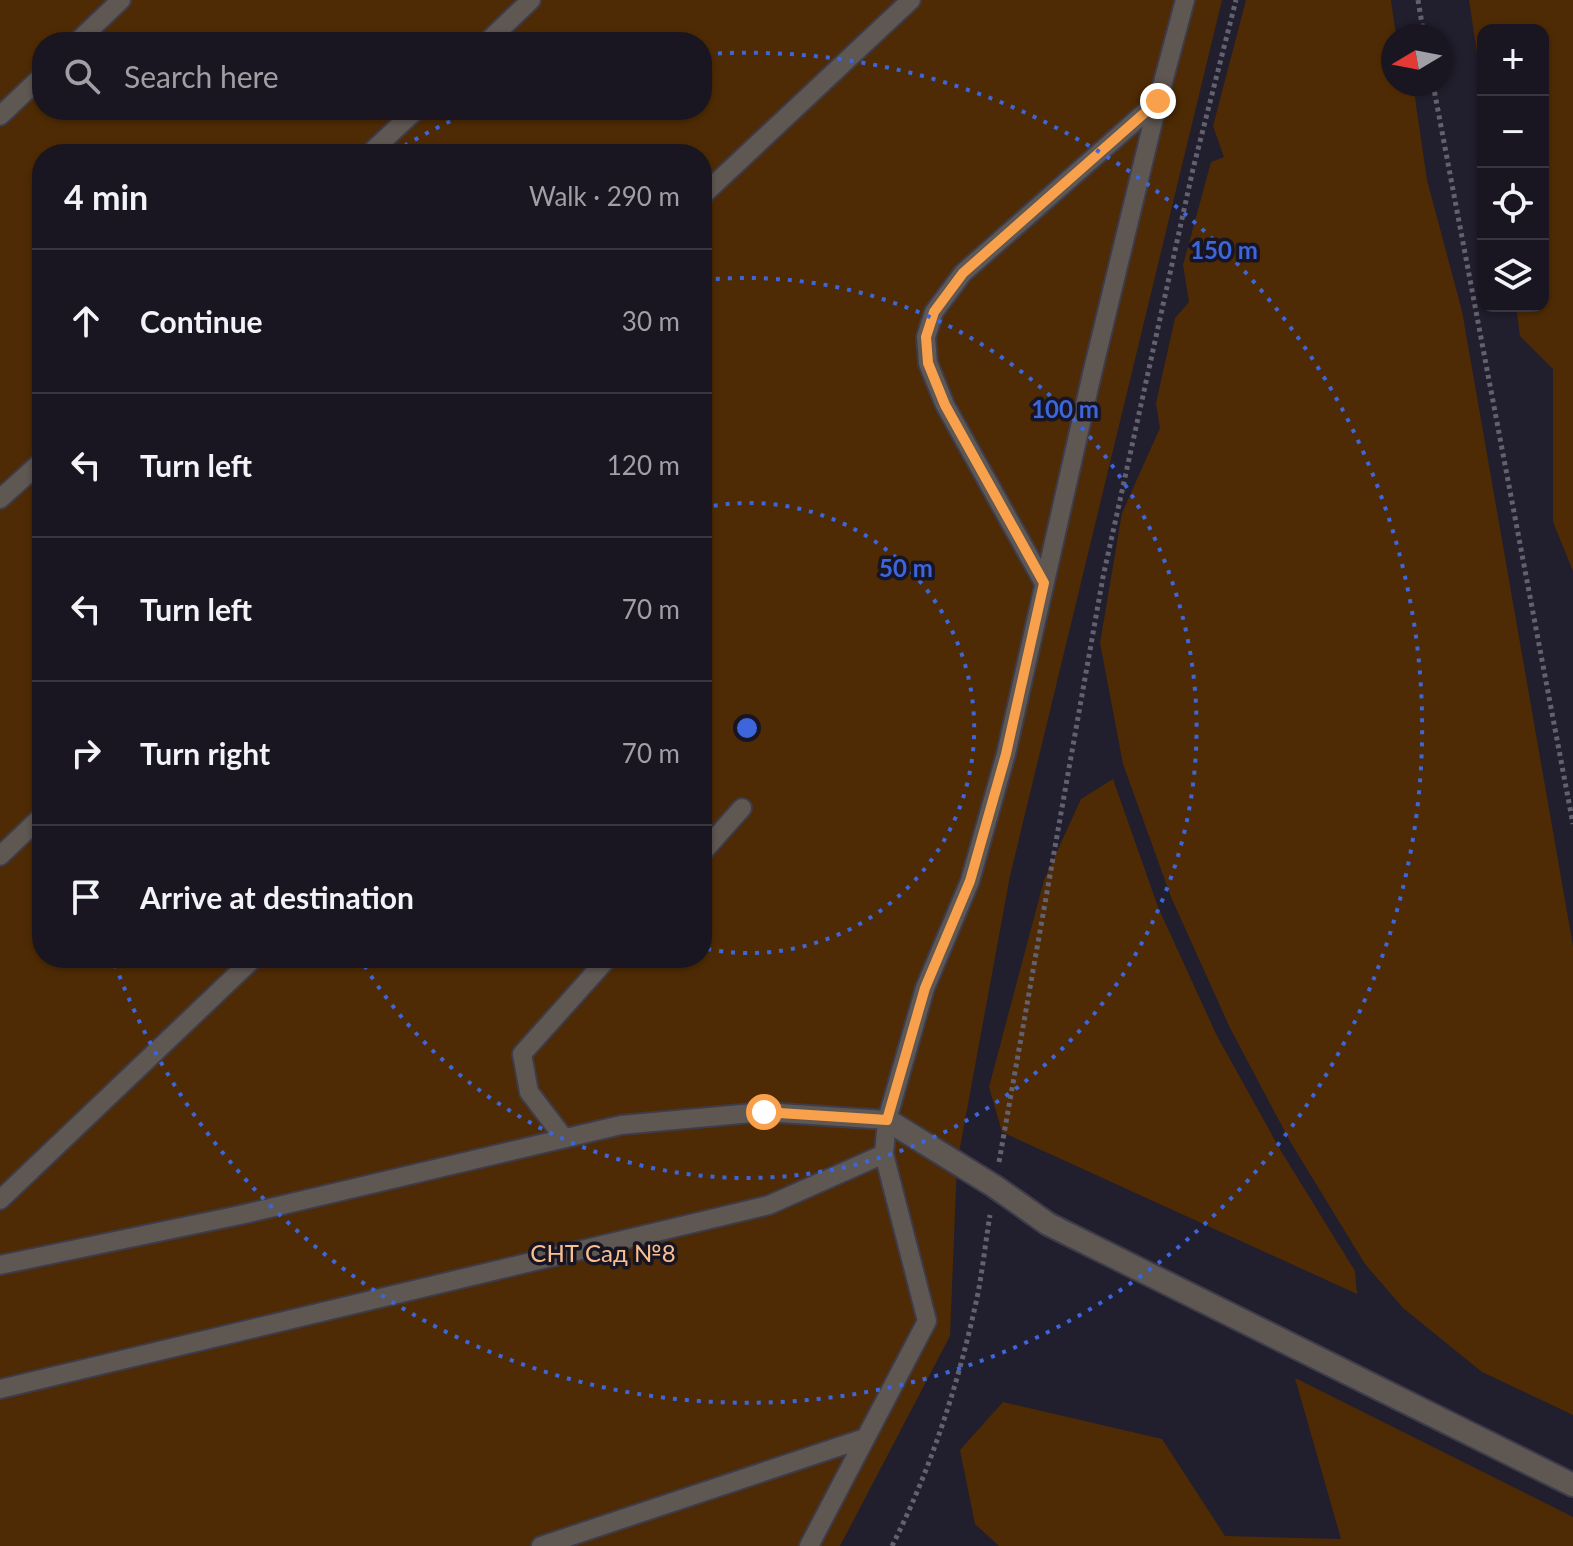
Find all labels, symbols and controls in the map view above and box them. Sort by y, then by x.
north arrow [1381,24,1453,96]
map controls [1477,24,1549,312]
button: + [1477,24,1549,96]
search box [32,32,712,120]
icon: search [60,54,104,98]
text: Search here [124,58,279,94]
route end [1140,83,1176,119]
button: − [1477,96,1549,168]
button: locate [1477,168,1549,240]
text: 4 min [64,176,148,217]
text: Walk · 290 m [529,180,680,212]
text: 150 m [1190,235,1258,264]
button: layers [1477,240,1549,312]
icon: ahead [64,299,108,343]
text: Continue [140,303,263,339]
text: 30 m [622,305,680,337]
text: 100 m [1031,394,1099,423]
icon: left [64,443,108,487]
text: Turn left [140,447,252,483]
text: 120 m [607,449,680,481]
text: 50 m [879,553,933,582]
icon: left [64,587,108,631]
text: Turn left [140,591,252,627]
text: 70 m [622,593,680,625]
centre of rings [733,714,761,742]
icon: right [64,731,108,775]
text: Turn right [140,735,270,771]
text: 70 m [622,737,680,769]
icon: arrive [64,875,108,919]
text: Arrive at destination [140,879,414,915]
route start [746,1094,782,1130]
park label: СНТ Сад №8 [530,1238,676,1267]

